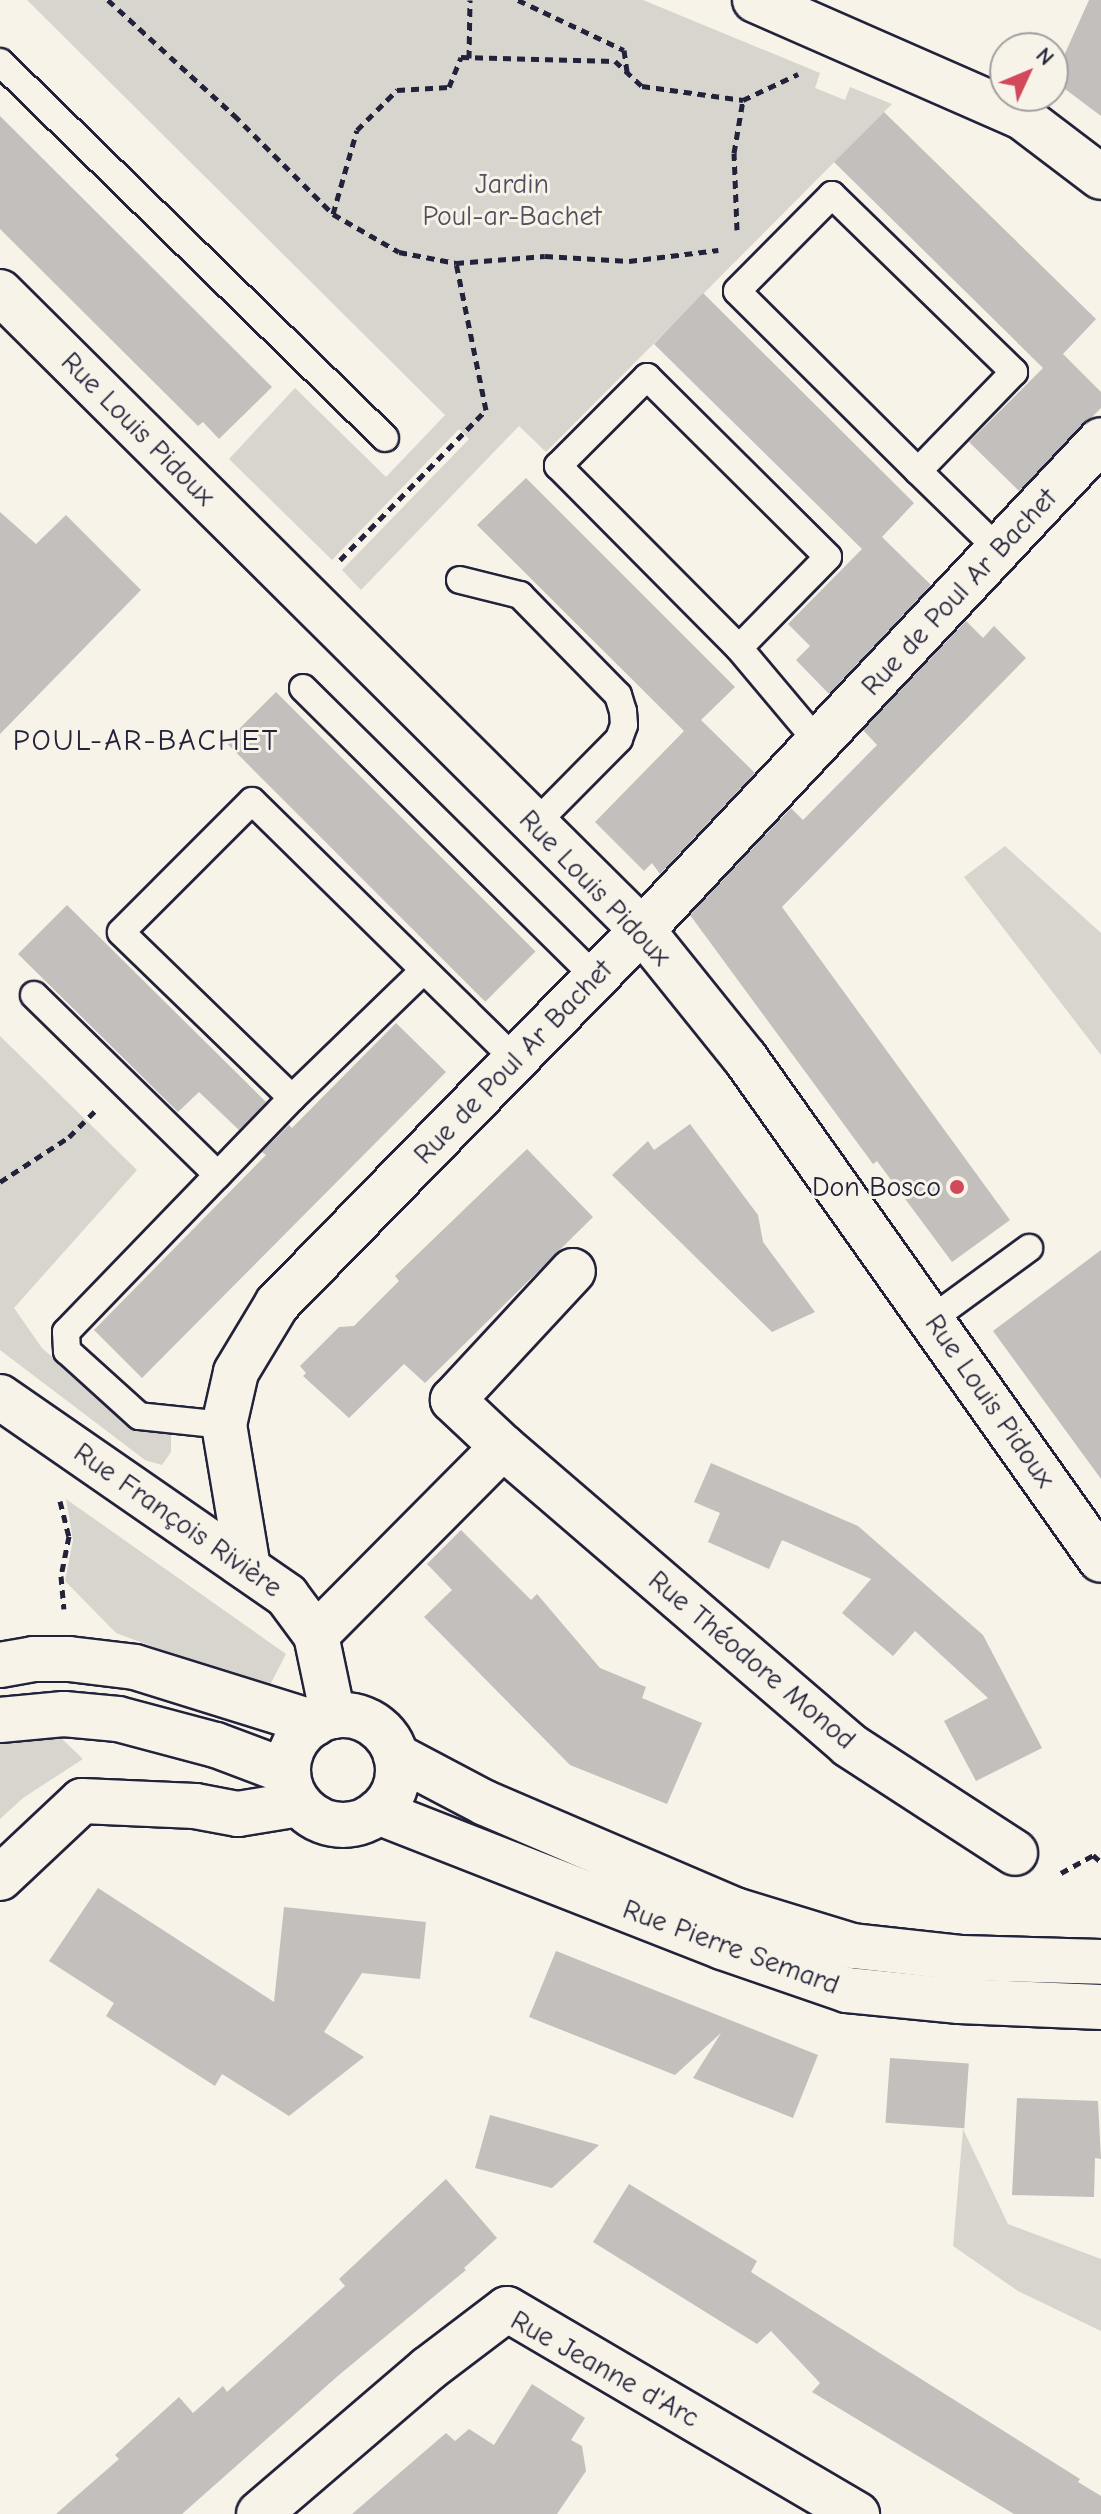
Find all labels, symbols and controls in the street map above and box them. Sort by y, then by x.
north arrow [989,32,1069,112]
text: N [1030,43,1059,71]
park label: Jardin Poul-ar-Bachet [422,167,602,233]
street label: Rue Louis Pidoux [54,345,222,513]
street label: Rue de Poul Ar Bachet [854,482,1064,702]
district label: POUL-AR-BACHET [13,723,279,759]
street label: Rue Louis Pidoux [512,803,678,973]
street label: Rue de Poul Ar Bachet [407,953,619,1171]
place label: Don Bosco [812,1170,941,1204]
marker: Don Bosco [948,1178,966,1196]
street label: Rue Louis Pidoux [918,1308,1062,1494]
street label: Rue François Rivière [67,1436,289,1604]
street label: Rue Théodore Monod [642,1564,862,1756]
street label: Rue Pierre Semard [618,1892,844,2002]
street label: Rue Jeanne d'Arc [505,2303,705,2435]

